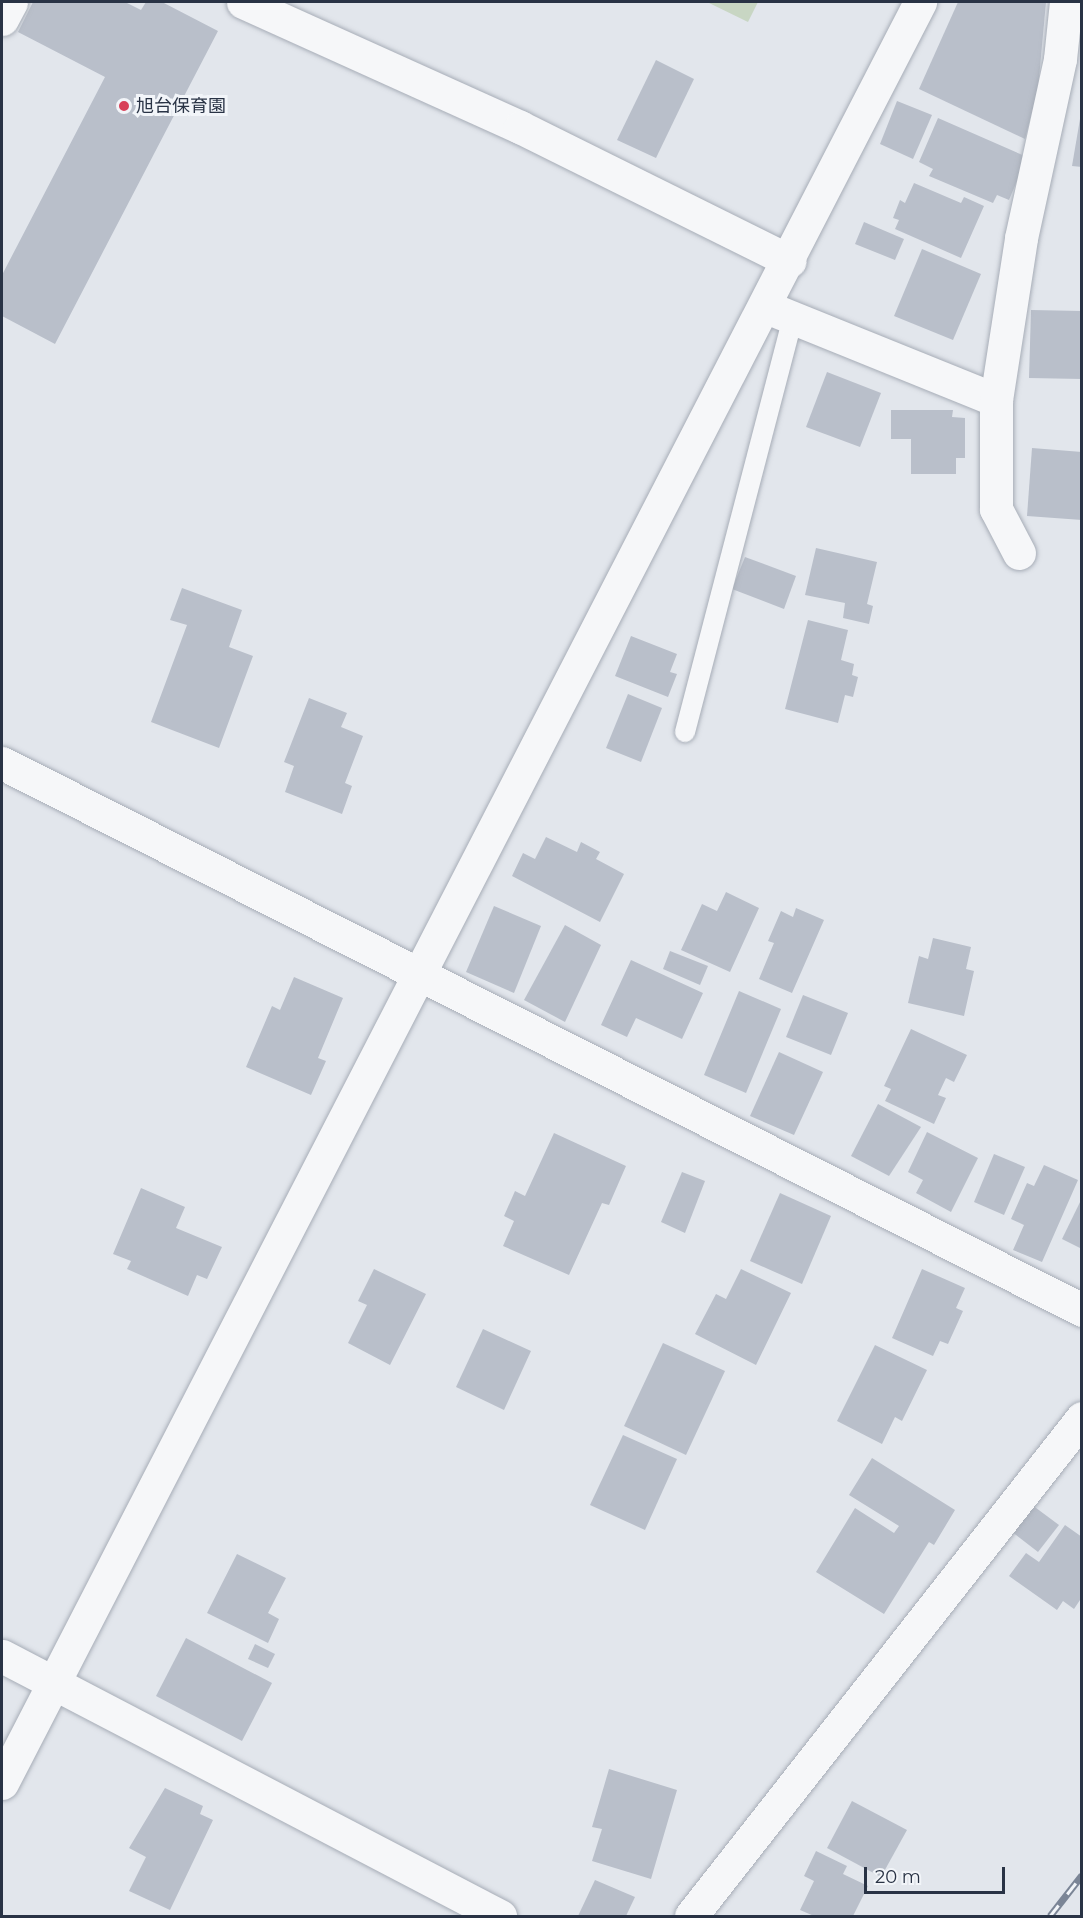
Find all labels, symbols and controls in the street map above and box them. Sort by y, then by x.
place label: 旭台保育園 [136,95,226,117]
marker: 旭台保育園 [117,99,131,113]
scale bar [867,1855,1008,1893]
text: 20 m [875,1866,921,1888]

